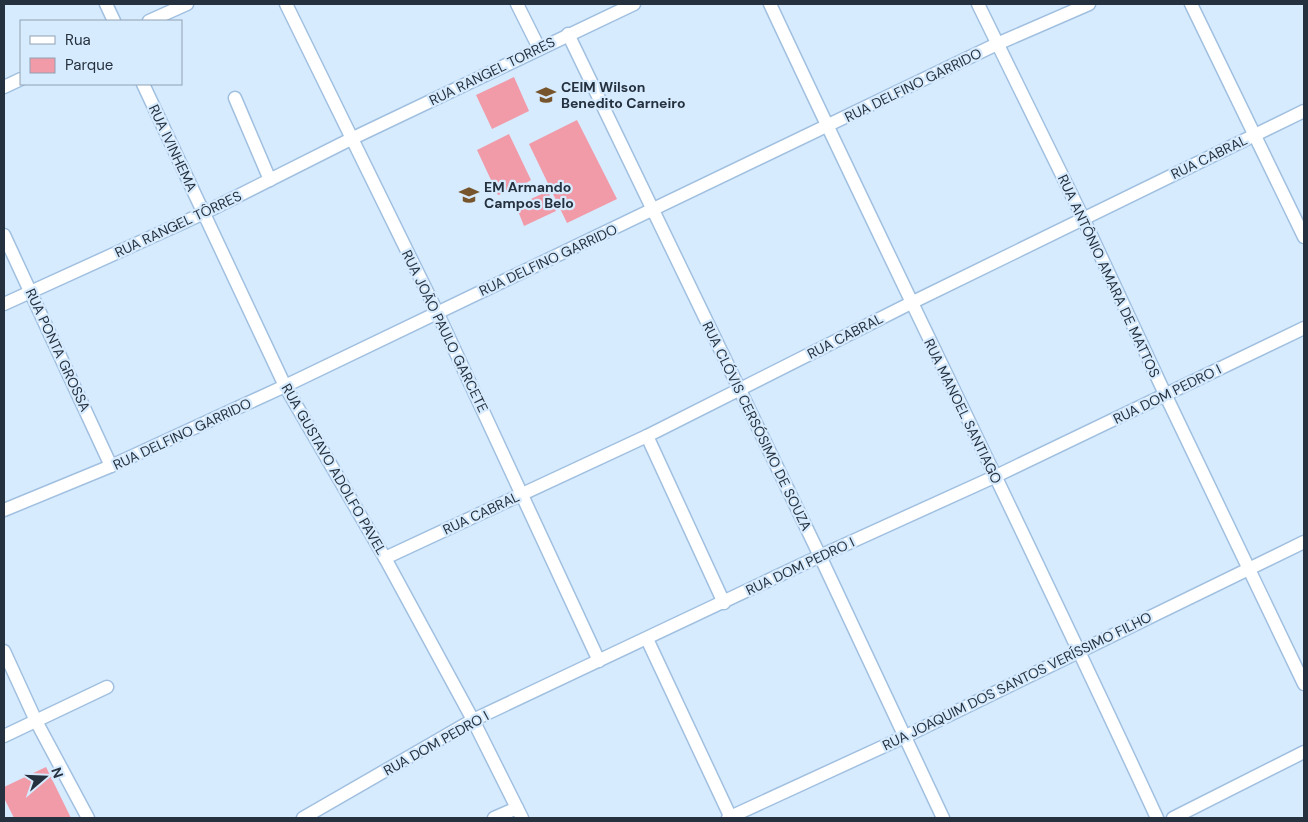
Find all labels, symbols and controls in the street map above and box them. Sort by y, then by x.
legend [20,20,182,85]
text: Rua [65,30,91,50]
street label: RUA RANGEL TORRES [426,33,558,109]
street label: RUA DELFINO GARRIDO [842,44,985,126]
text: Parque [65,55,113,75]
place label: CEIM Wilson Benedito Carneiro [561,78,685,112]
school or university icon: CEIM Wilson Benedito Carneiro [535,84,557,106]
street label: RUA IVINHEMA [145,102,201,194]
street label: RUA CABRAL [1168,131,1250,183]
street label: RUA ANTÔNIO AMARA DE MATTOS [1054,172,1164,380]
place label: EM Armando Campos Belo [484,178,574,212]
school or university icon: EM Armando Campos Belo [458,184,480,206]
street label: RUA RANGEL TÔRRES [112,187,244,261]
street label: RUA DELFINO GARRIDO [476,220,620,300]
street label: RUA JOÃO PAULO GARCETE [398,247,492,415]
street label: RUA PONTA GROSSA [22,286,94,414]
street label: RUA CABRAL [804,309,886,363]
street label: RUA CLÓVIS CERSÓSIMO DE SOUZA [698,318,816,534]
street label: RUA MANOEL SANTIAGO [920,336,1006,487]
street label: RUA DOM PEDRO I [1110,360,1224,428]
street label: RUA GUSTAVO ADOLFO PAVEL [278,380,390,558]
street label: RUA DELFINO GARRIDO [110,394,254,474]
street label: RUA CABRAL [440,487,522,539]
street label: RUA DOM PEDRO I [743,533,857,599]
street label: RUA JOAQUIM DOS SANTOS VERÍSSIMO FILHO [879,608,1155,754]
street label: RUA DOM PEDRO I [380,707,492,779]
north arrow [20,752,70,802]
text: N [47,765,67,781]

